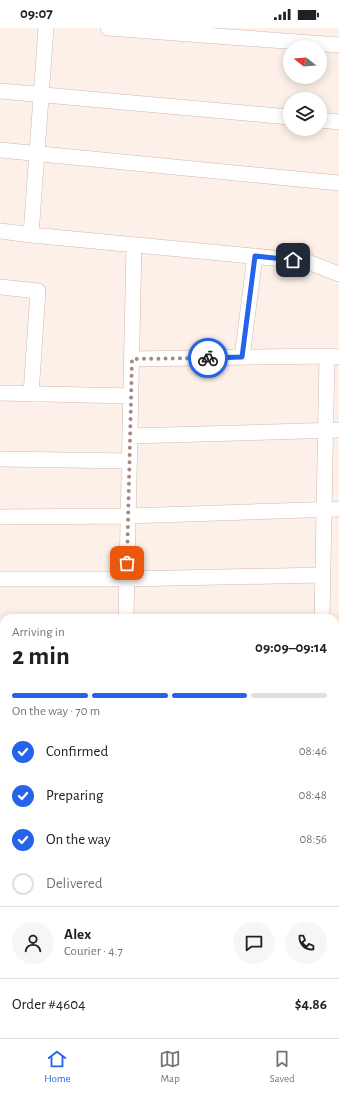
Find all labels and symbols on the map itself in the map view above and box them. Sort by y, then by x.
north arrow [283,40,327,84]
pin [276,243,310,277]
courier [188,338,228,378]
pin [110,546,144,580]

